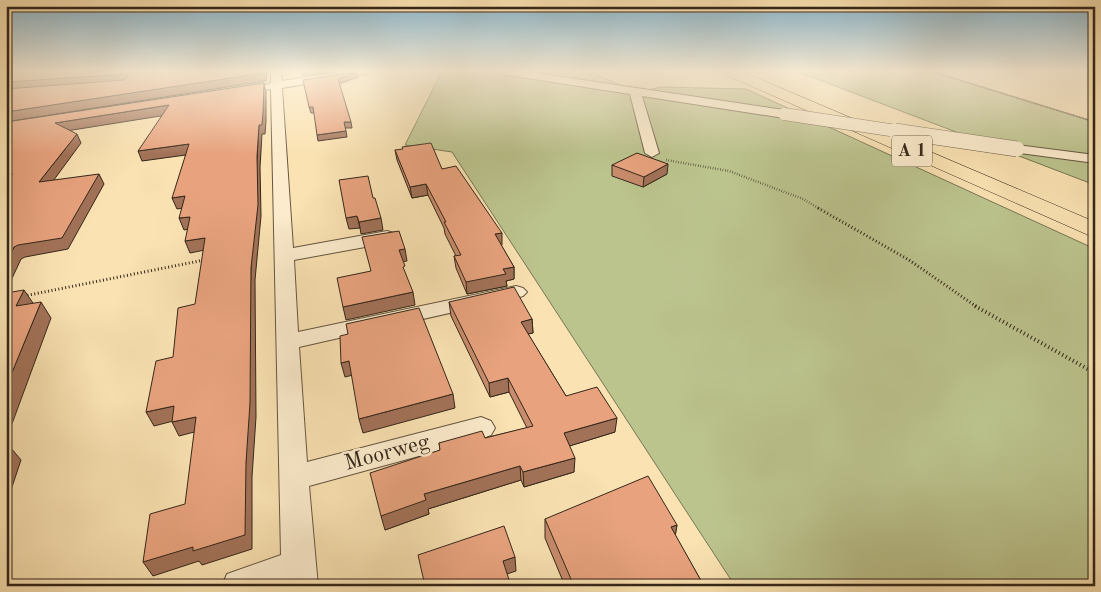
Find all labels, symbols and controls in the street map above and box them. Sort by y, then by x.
road number: A 1 [892,136,932,166]
street label: Moorweg [342,431,432,475]

